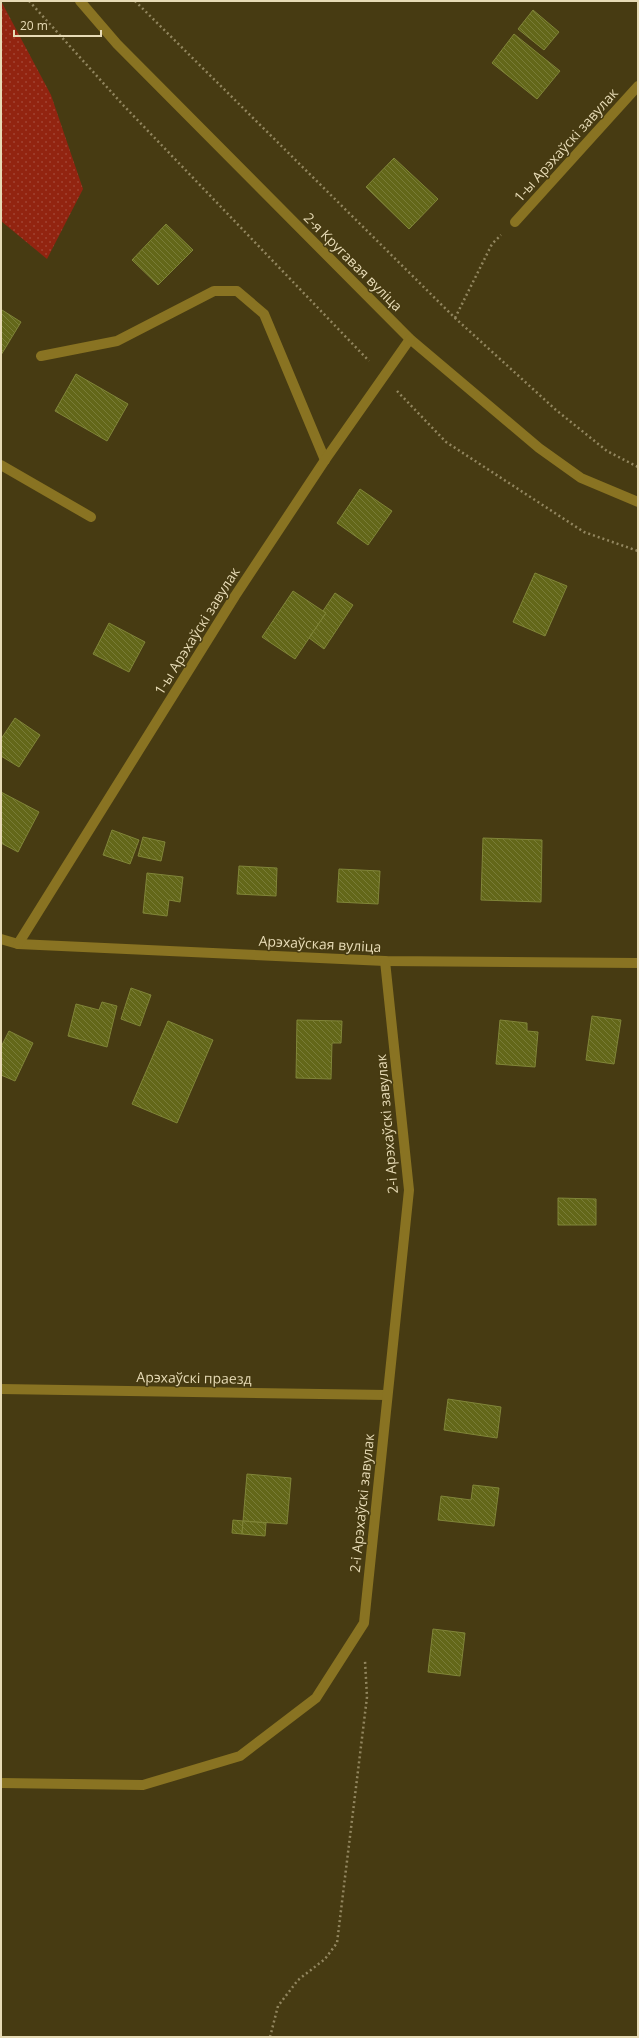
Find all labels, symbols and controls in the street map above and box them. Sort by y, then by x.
scale bar [14,12,101,38]
text: 20 m [20,17,48,34]
street label: 1-ы Арэхаўскі завулак [509,83,622,206]
street label: 2-я Кругавая вуліца [300,208,407,315]
street label: 1-ы Арэхаўскі завулак [150,563,244,698]
street label: Арэхаўская вуліца [258,931,382,956]
street label: 2-і Арэхаўскі завулак [371,1053,402,1195]
street label: Арэхаўскі праезд [136,1367,252,1388]
street label: 2-і Арэхаўскі завулак [345,1432,378,1573]

